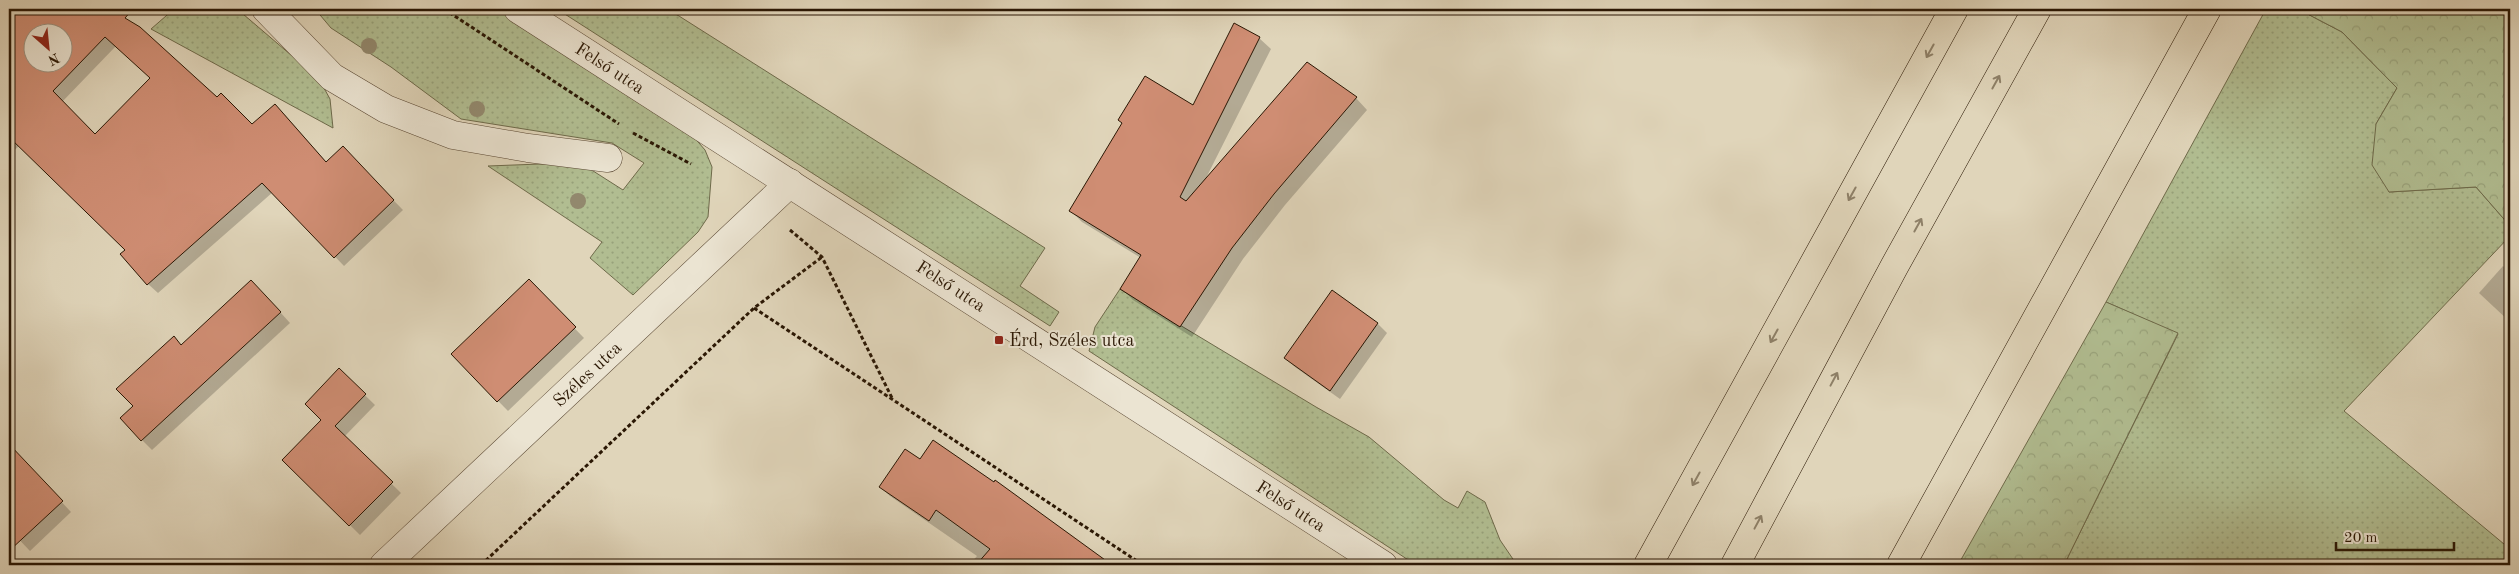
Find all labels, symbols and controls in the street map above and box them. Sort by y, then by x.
north arrow [22,22,72,72]
street label: Felső utca [572,40,647,98]
one-way arrow [1925,44,1935,59]
text: N [45,50,61,67]
one-way arrow [1992,76,2002,90]
one-way arrow [1847,186,1856,201]
one-way arrow [1913,217,1923,232]
street label: Felső utca [913,258,988,316]
place label: Érd, Széles utca [1009,328,1134,350]
one-way arrow [1769,329,1779,344]
marker: Érd, Széles utca [993,334,1005,346]
street label: Széles utca [550,339,625,411]
one-way arrow [1830,372,1840,387]
one-way arrow [1691,471,1700,486]
street label: Felső utca [1253,478,1328,536]
one-way arrow [1753,515,1763,530]
scale bar [2336,519,2454,551]
text: 20 m [2344,531,2378,546]

